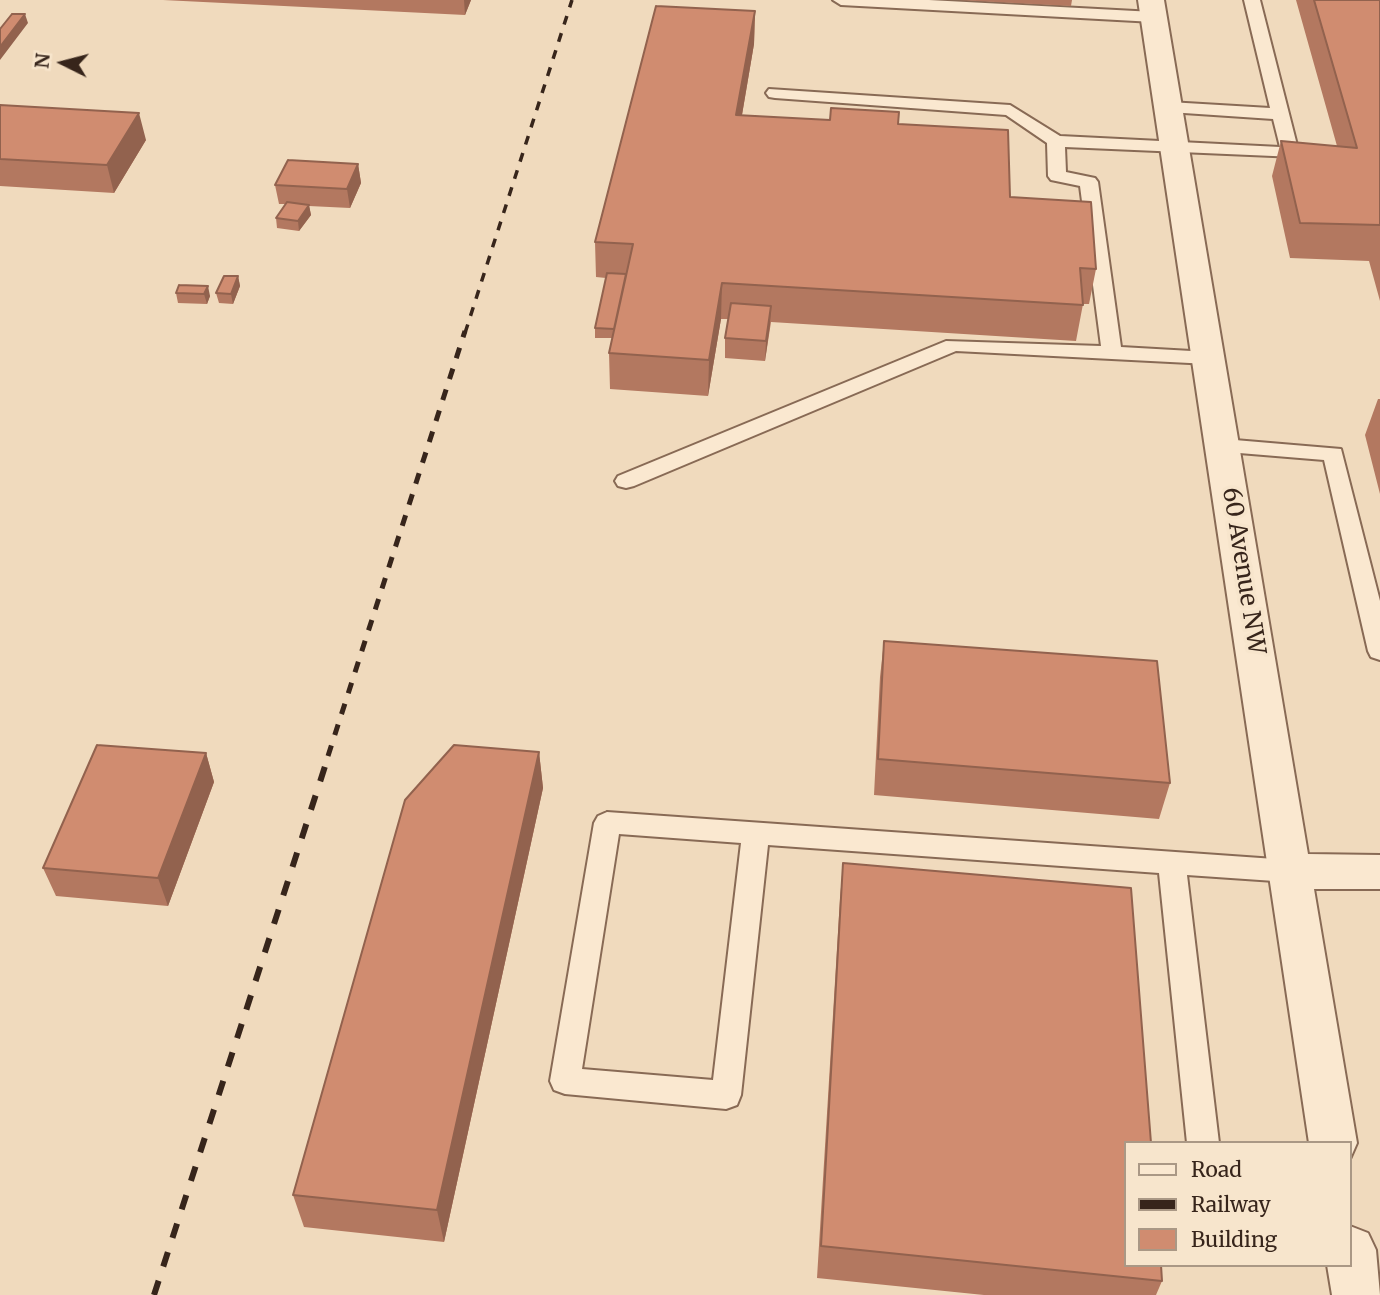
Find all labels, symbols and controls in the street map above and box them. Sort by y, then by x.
north arrow [28,28,98,98]
text: N [29,52,55,70]
street label: 60 Avenue NW [1216,485,1270,657]
legend [1124,1141,1352,1267]
text: Road [1191,1156,1242,1183]
text: Railway [1191,1191,1271,1218]
text: Building [1191,1226,1277,1253]

